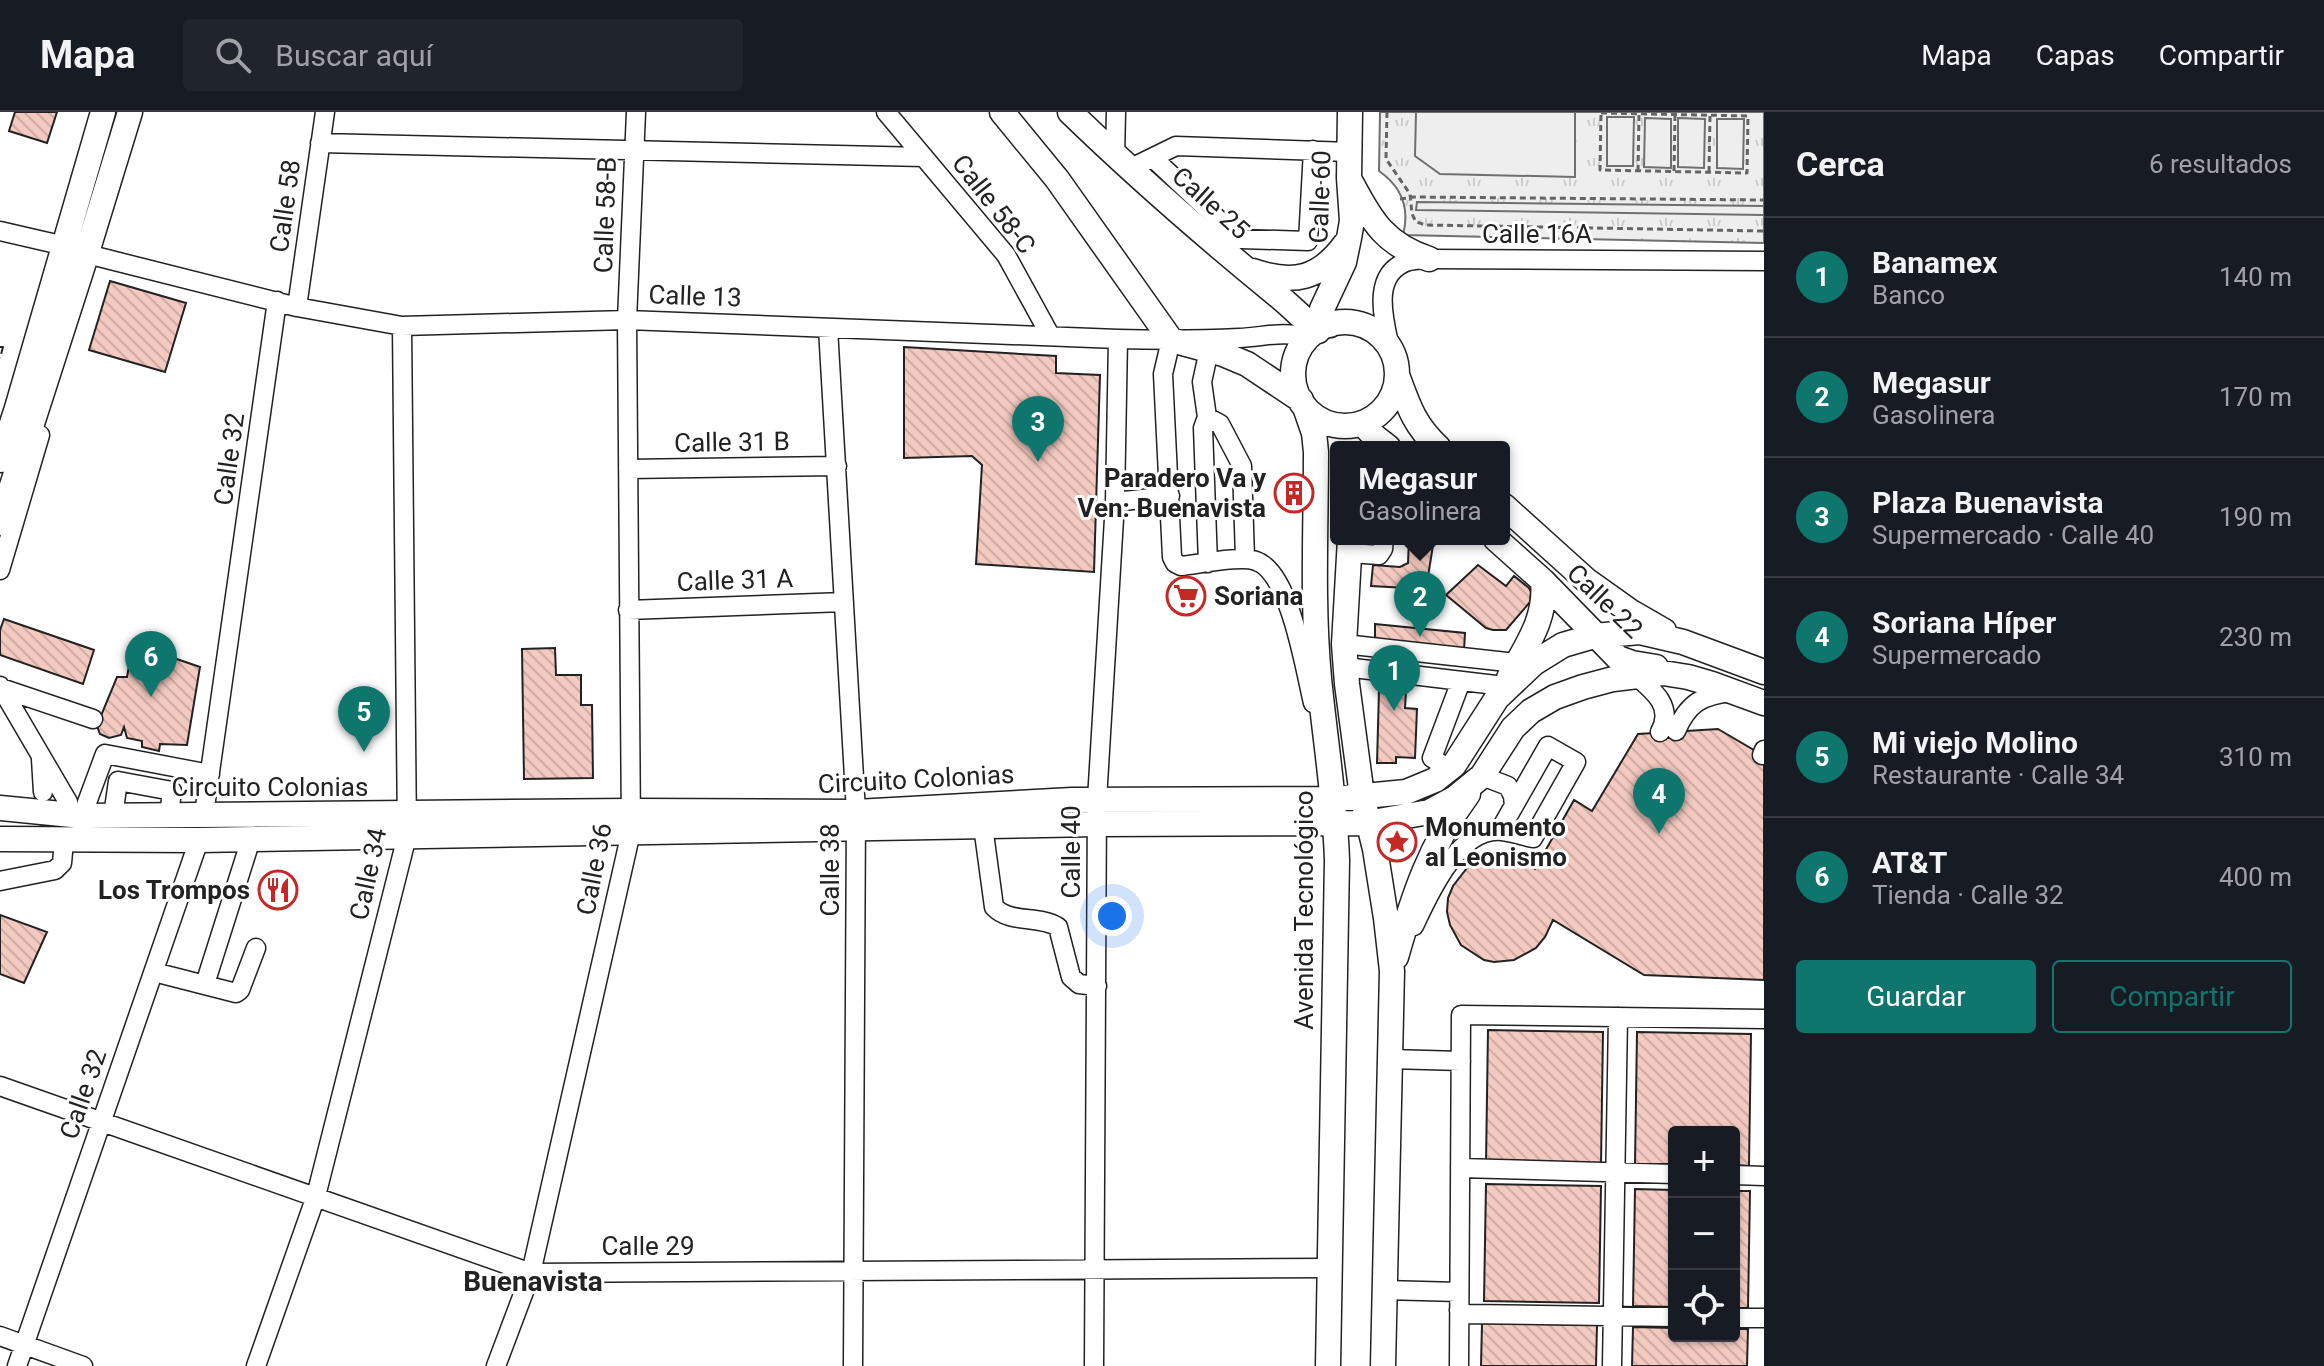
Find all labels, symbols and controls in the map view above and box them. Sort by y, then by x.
search box [183,19,743,91]
text: Mapa [40,33,135,77]
icon: search [211,33,255,77]
text: Buscar aquí [275,38,433,73]
text: Mapa [1921,39,1992,72]
text: Capas [2036,39,2115,72]
text: Compartir [2159,39,2284,72]
text: Cerca [1796,144,1885,184]
street label: Calle 58-C [946,149,1042,259]
text: 6 resultados [2149,149,2292,179]
street label: Calle 60 [1303,150,1337,244]
street label: Calle 58-B [588,156,622,274]
street label: Calle 58 [264,158,306,254]
street label: Calle 25 [1166,161,1256,245]
street label: Calle 16A [1482,219,1592,249]
text: Banamex [1872,245,1998,280]
text: 1 [1815,262,1829,292]
text: 140 m [2219,262,2292,292]
street label: Calle 13 [648,279,742,313]
text: Banco [1872,280,1945,310]
text: Megasur [1872,365,1991,400]
text: 2 [1815,382,1829,412]
text: 170 m [2219,382,2292,412]
pin: 3 [1012,396,1064,462]
text: Gasolinera [1872,400,1995,430]
street label: Calle 32 [208,411,250,507]
street label: Calle 31 B [674,426,790,458]
popup [1330,441,1510,545]
text: Megasur [1358,461,1477,496]
place label: Paradero Va y Ven: Buenavista [1078,463,1267,523]
building icon: Paradero Va y Ven: Buenavista [1273,472,1315,514]
text: Plaza Buenavista [1872,485,2104,520]
text: Gasolinera [1358,496,1482,526]
text: 3 [1815,502,1829,532]
text: 190 m [2219,502,2292,532]
text: Supermercado · Calle 40 [1872,520,2154,550]
street label: Calle 22 [1561,558,1649,644]
street label: Calle 31 A [676,563,794,597]
pin: 2 [1394,571,1446,637]
supermarket icon: Soriana [1165,575,1207,617]
place label: Soriana [1214,581,1304,611]
text: Soriana Híper [1872,605,2056,640]
text: 4 [1815,622,1829,652]
text: 230 m [2219,622,2292,652]
pin: 6 [125,631,177,697]
text: Supermercado [1872,640,2041,670]
pin: 1 [1368,645,1420,711]
pin: 5 [338,686,390,752]
text: Mi viejo Molino [1872,725,2078,760]
text: 5 [1815,742,1829,772]
text: 310 m [2219,742,2292,772]
street label: Circuito Colonias [817,759,1015,799]
text: Restaurante · Calle 34 [1872,760,2124,790]
pin: 4 [1633,768,1685,834]
street label: Circuito Colonias [172,772,368,802]
street label: Avenida Tecnológico [1289,790,1319,1030]
street label: Calle 40 [1056,805,1086,899]
place label: Monumento al Leonismo [1425,812,1567,872]
street label: Calle 36 [570,820,618,918]
place icon: Monumento al Leonismo [1376,821,1418,863]
street label: Calle 38 [815,823,845,917]
street label: Calle 34 [344,825,392,923]
text: AT&T [1872,845,1947,880]
text: 6 [1815,862,1829,892]
text: 400 m [2219,862,2292,892]
restaurant icon: Los Trompos [257,869,299,911]
place label: Los Trompos [98,875,250,905]
text: Tienda · Calle 32 [1872,880,2064,910]
your location [1092,896,1132,936]
button: Guardar [1796,960,2036,1033]
button: Compartir [2052,960,2292,1033]
street label: Calle 32 [54,1045,112,1143]
map controls [1668,1126,1740,1342]
button: + [1668,1126,1740,1198]
button: − [1668,1198,1740,1270]
street label: Calle 29 [601,1231,695,1261]
district label: Buenavista [463,1265,603,1298]
button: locate [1668,1270,1740,1342]

